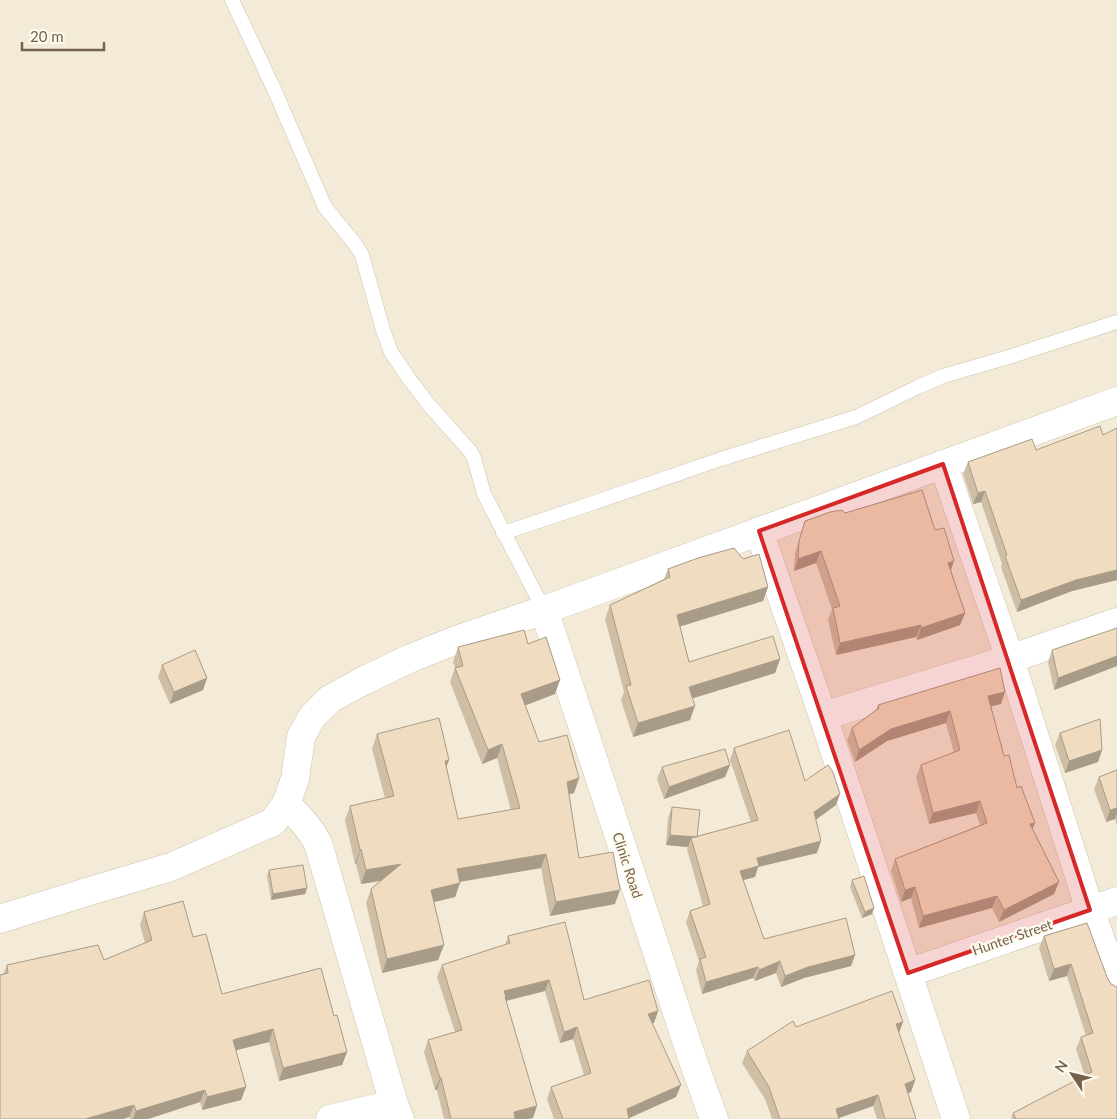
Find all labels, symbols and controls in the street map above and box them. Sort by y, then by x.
scale bar [22,20,105,52]
text: 20 m [30,27,64,45]
street label: Clinic Road [609,830,647,900]
street label: Hunter Street [970,915,1054,959]
north arrow [1047,1049,1097,1099]
text: N [1051,1057,1071,1076]

